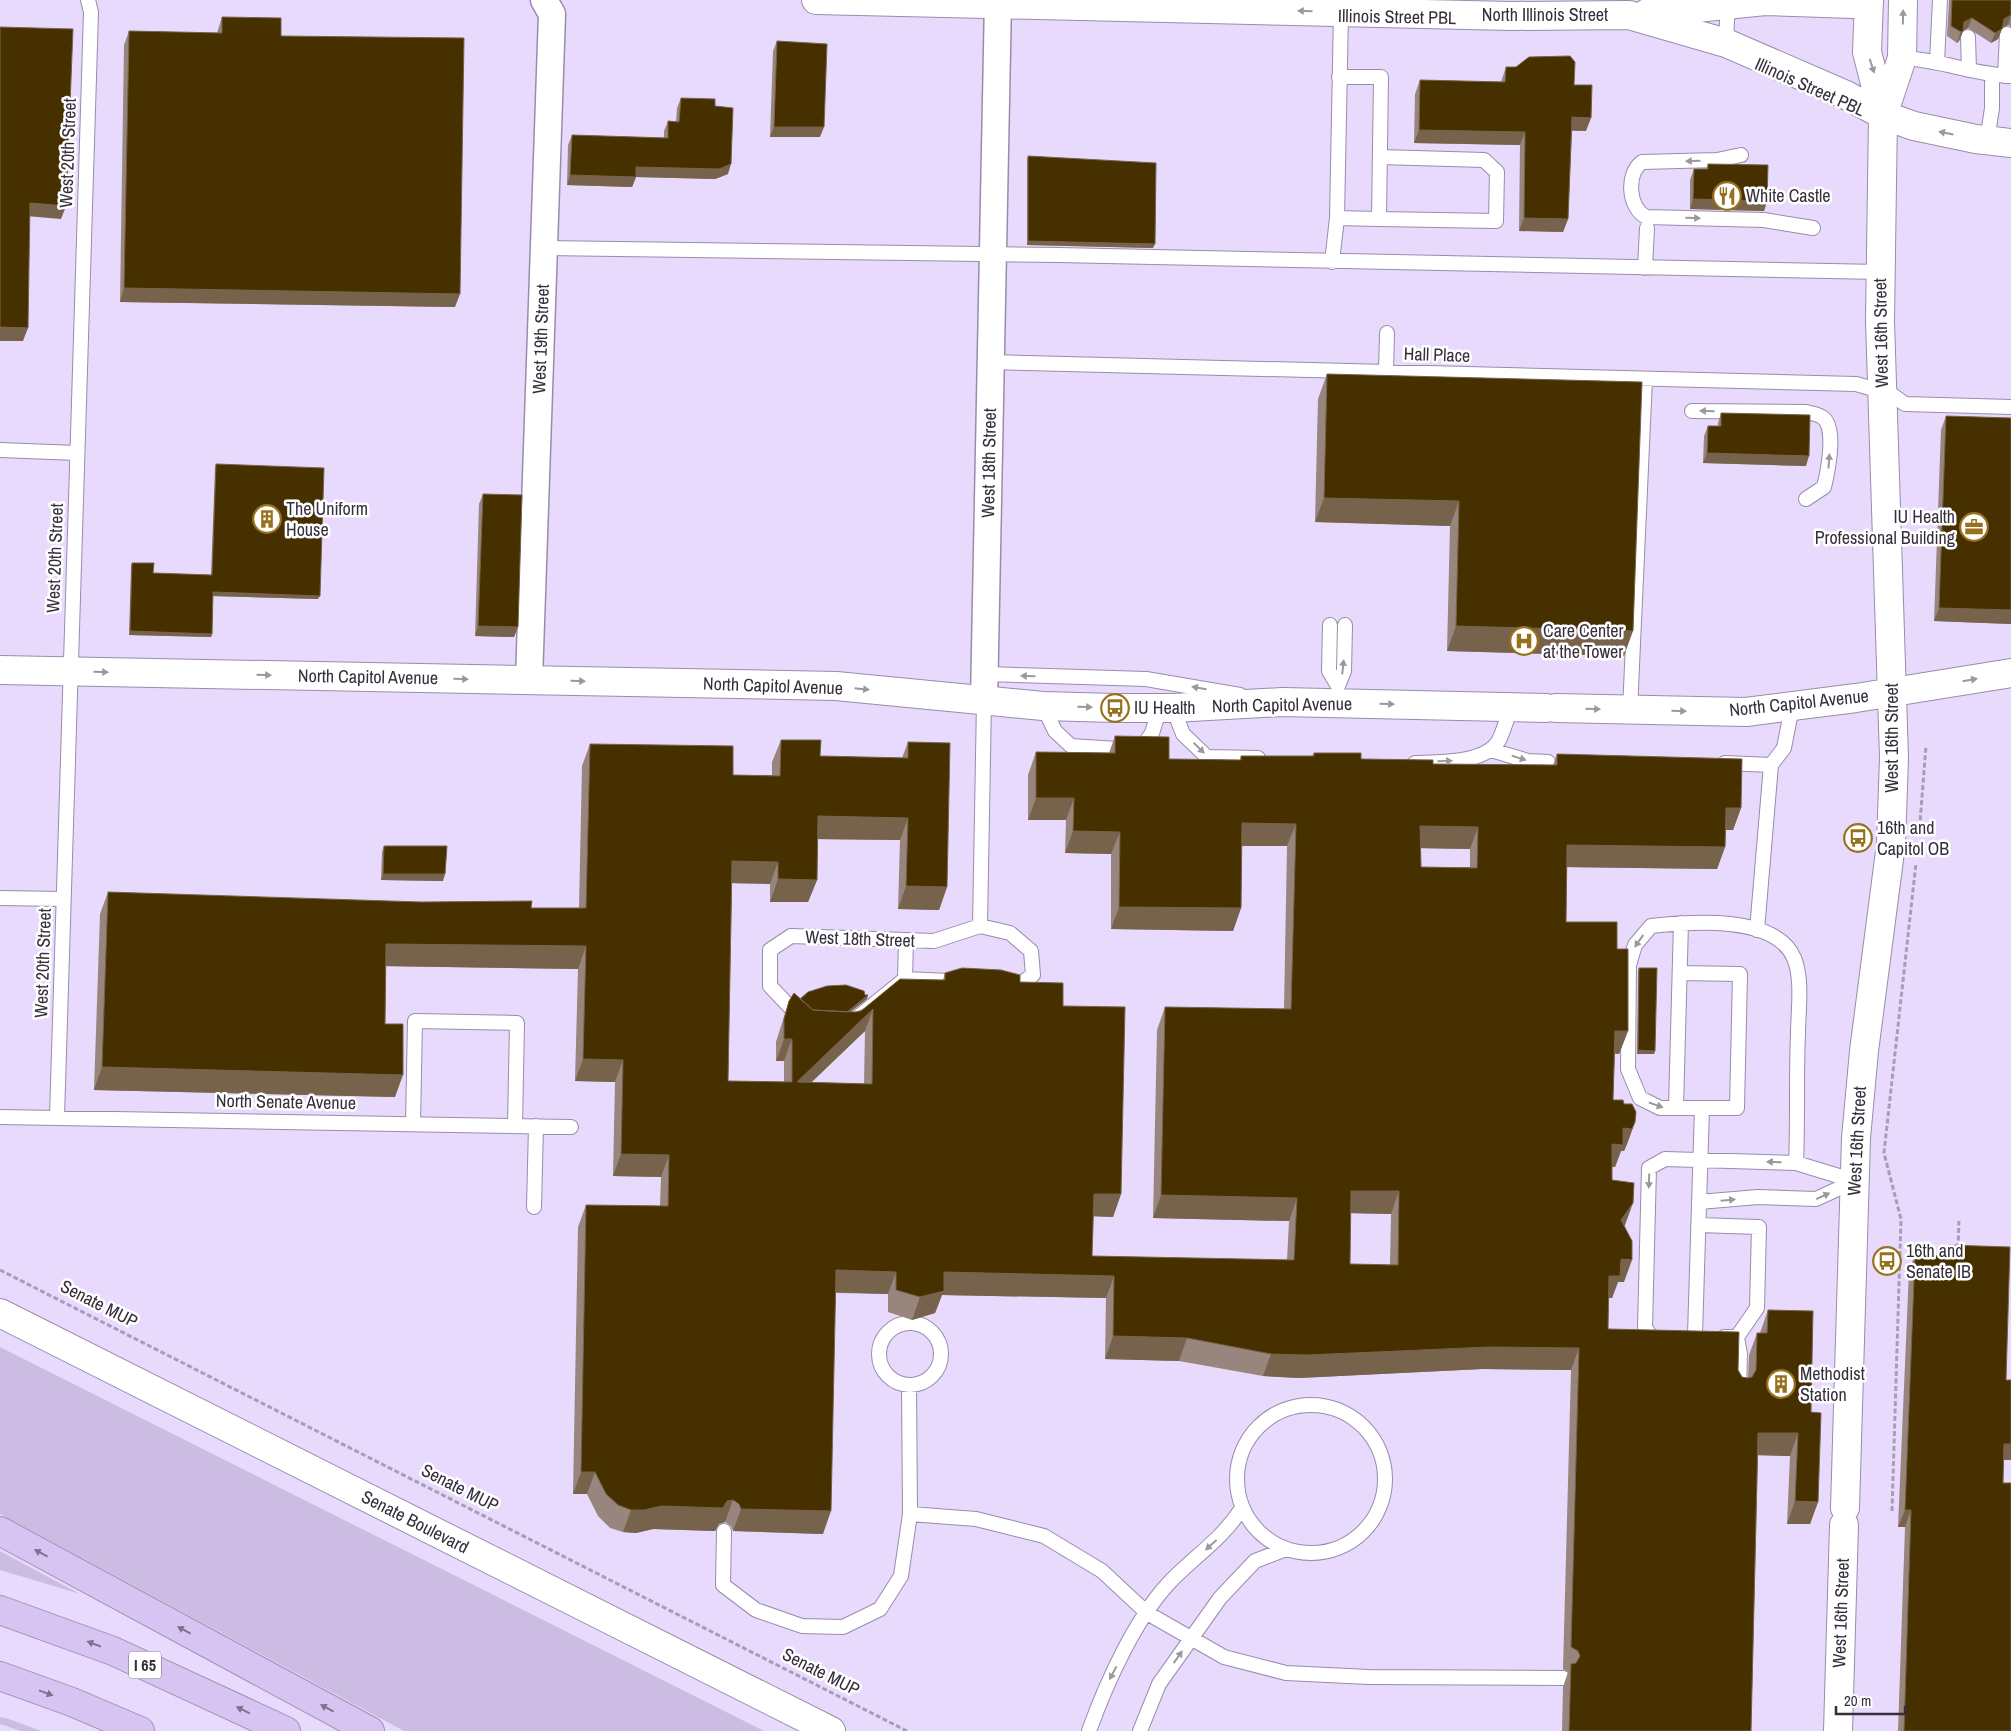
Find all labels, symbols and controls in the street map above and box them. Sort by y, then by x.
street label: North Illinois Street [1482,2,1608,27]
street label: Illinois Street PBL [1338,3,1456,30]
one-way arrow [1297,7,1313,15]
one-way arrow [1899,9,1907,25]
street label: Illinois Street PBL [1751,51,1869,122]
one-way arrow [1868,58,1876,73]
street label: West 20th Street [53,98,82,208]
one-way arrow [1937,129,1953,137]
one-way arrow [1685,157,1701,165]
restaurant icon: White Castle [1712,181,1742,211]
place label: White Castle [1746,183,1831,208]
one-way arrow [1685,214,1701,222]
street label: West 16th Street [1867,278,1894,388]
street label: West 19th Street [526,284,555,394]
street label: Hall Place [1403,341,1471,368]
one-way arrow [1699,407,1715,415]
street label: West 18th Street [975,408,1002,518]
one-way arrow [1825,452,1833,468]
place label: The Uniform House [286,496,368,542]
street label: West 20th Street [40,503,69,613]
building icon: The Uniform House [252,504,282,534]
place label: IU Health Professional Building [1815,504,1956,550]
office icon: IU Health Professional Building [1959,512,1989,542]
place label: Care Center at the Tower [1543,618,1623,664]
hospital icon: Care Center at the Tower [1509,626,1539,656]
one-way arrow [1339,658,1347,674]
street label: North Capitol Avenue [298,663,438,690]
one-way arrow [93,668,109,676]
one-way arrow [256,671,272,679]
street label: North Capitol Avenue [703,671,843,700]
one-way arrow [1019,671,1035,679]
one-way arrow [453,675,469,683]
one-way arrow [1962,676,1978,684]
one-way arrow [570,677,586,685]
one-way arrow [1191,683,1207,691]
street label: North Capitol Avenue [1728,683,1870,722]
street label: West 16th Street [1879,683,1904,793]
one-way arrow [855,685,871,693]
street label: North Capitol Avenue [1212,691,1352,718]
bus stop icon: IU Health [1100,693,1130,723]
place label: IU Health [1134,695,1196,720]
one-way arrow [1379,700,1395,708]
one-way arrow [1077,704,1093,712]
one-way arrow [1585,705,1601,713]
one-way arrow [1671,707,1687,715]
one-way arrow [1192,742,1204,754]
one-way arrow [1512,755,1527,763]
one-way arrow [1437,757,1453,765]
place label: 16th and Capitol OB [1877,815,1949,861]
bus stop icon: 16th and Capitol OB [1843,823,1873,853]
street label: West 20th Street [28,908,57,1018]
street label: West 18th Street [805,924,915,953]
one-way arrow [1634,934,1644,947]
street label: West 16th Street [1841,1086,1872,1196]
street label: North Senate Avenue [216,1088,356,1115]
one-way arrow [1649,1101,1664,1109]
one-way arrow [1765,1158,1781,1166]
one-way arrow [1644,1173,1652,1189]
one-way arrow [1816,1191,1830,1199]
one-way arrow [1721,1195,1737,1203]
place label: 16th and Senate IB [1906,1238,1971,1284]
bus stop icon: 16th and Senate IB [1872,1246,1902,1276]
street label: Senate MUP [56,1273,142,1334]
place label: Methodist Station [1800,1361,1865,1407]
building icon: Methodist Station [1766,1369,1796,1399]
street label: Senate MUP [417,1457,503,1518]
street label: Senate Boulevard [357,1484,473,1559]
one-way arrow [1206,1539,1218,1551]
one-way arrow [34,1549,48,1558]
street label: West 16th Street [1826,1558,1855,1668]
one-way arrow [177,1626,191,1635]
one-way arrow [87,1639,101,1647]
street label: Senate MUP [778,1641,864,1702]
one-way arrow [1173,1650,1183,1664]
road number: I 65 [129,1652,161,1678]
one-way arrow [1109,1665,1117,1680]
scale bar [1836,1684,1905,1716]
one-way arrow [39,1689,54,1697]
text: 20 m [1844,1690,1871,1711]
one-way arrow [320,1703,334,1712]
one-way arrow [235,1705,250,1714]

